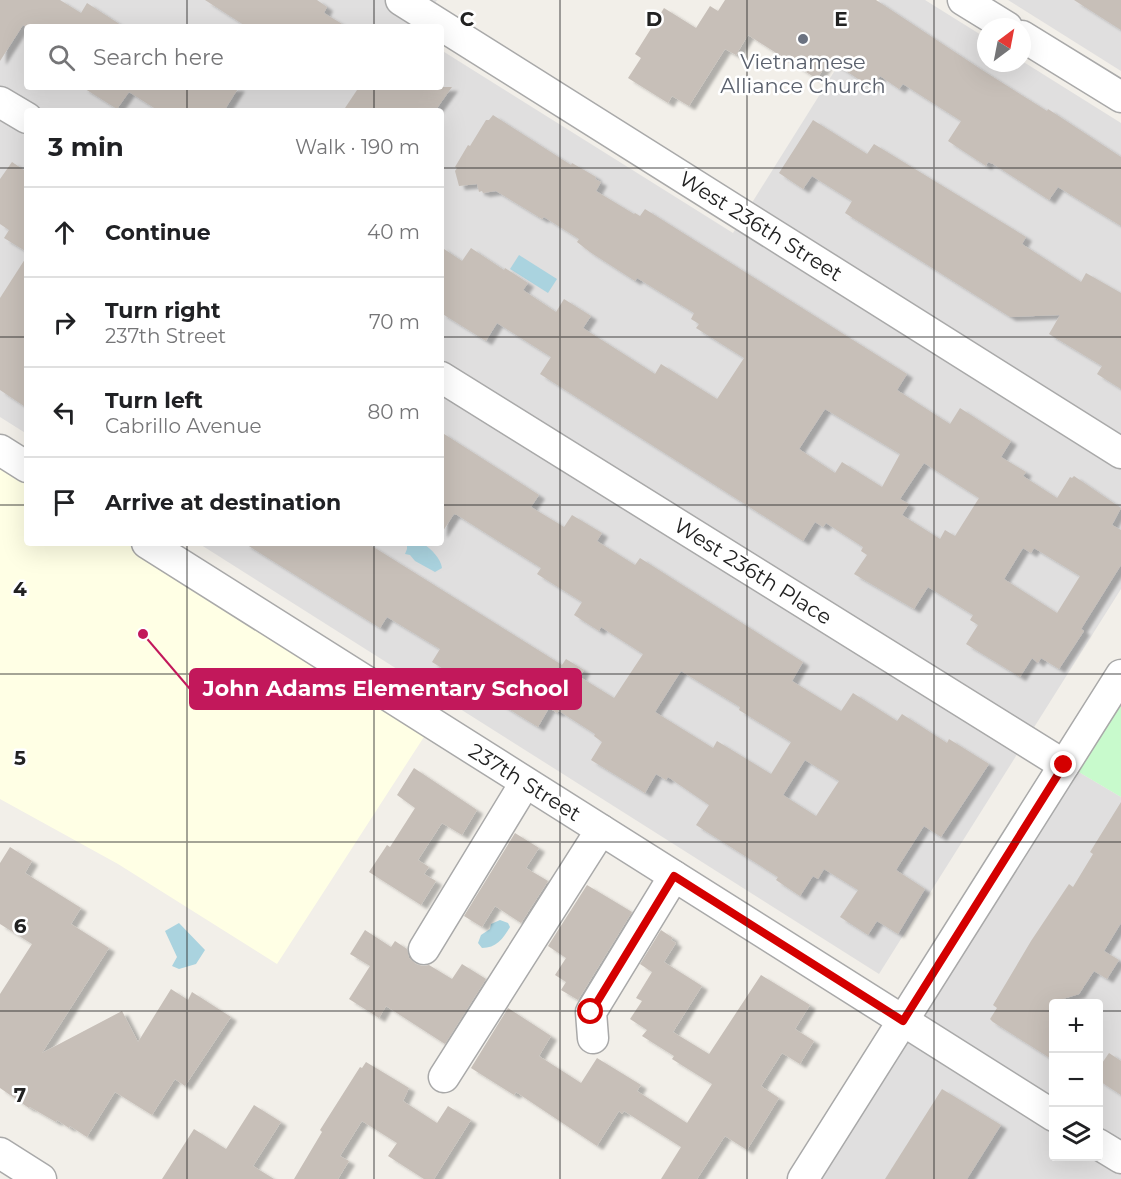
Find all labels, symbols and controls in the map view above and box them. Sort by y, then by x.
text: C [460,7,475,31]
text: D [646,7,662,31]
text: E [834,7,848,31]
north arrow [977,18,1031,72]
search box [24,24,444,90]
marker: Vietnamese Alliance Church [796,32,810,46]
icon: search [45,41,78,74]
text: Search here [93,44,224,71]
place label: Vietnamese Alliance Church [720,49,886,98]
text: 3 min [48,131,124,163]
text: Walk · 190 m [295,135,420,159]
street label: West 236th Street [675,166,847,286]
icon: ahead [48,216,81,249]
text: Continue [105,219,211,246]
text: 40 m [367,220,420,244]
text: Turn right [105,297,220,324]
icon: right [48,306,81,339]
text: 70 m [369,310,420,334]
text: 237th Street [105,324,226,348]
text: Turn left [105,387,203,414]
icon: left [48,396,81,429]
text: 80 m [368,400,420,424]
text: Cabrillo Avenue [105,414,262,438]
icon: arrive [48,486,81,519]
text: Arrive at destination [105,489,341,516]
street label: West 236th Place [669,512,837,630]
text: 4 [13,577,27,601]
callout: John Adams Elementary School [190,669,581,709]
text: John Adams Elementary School [202,675,569,702]
street label: 237th Street [464,738,586,826]
text: 5 [14,746,26,770]
route end [1050,751,1076,777]
text: 6 [14,914,27,938]
route start [577,998,603,1024]
map controls [1049,999,1103,1161]
button: + [1049,999,1103,1053]
button: − [1049,1053,1103,1107]
text: 7 [14,1083,26,1107]
button: layers [1049,1107,1103,1161]

